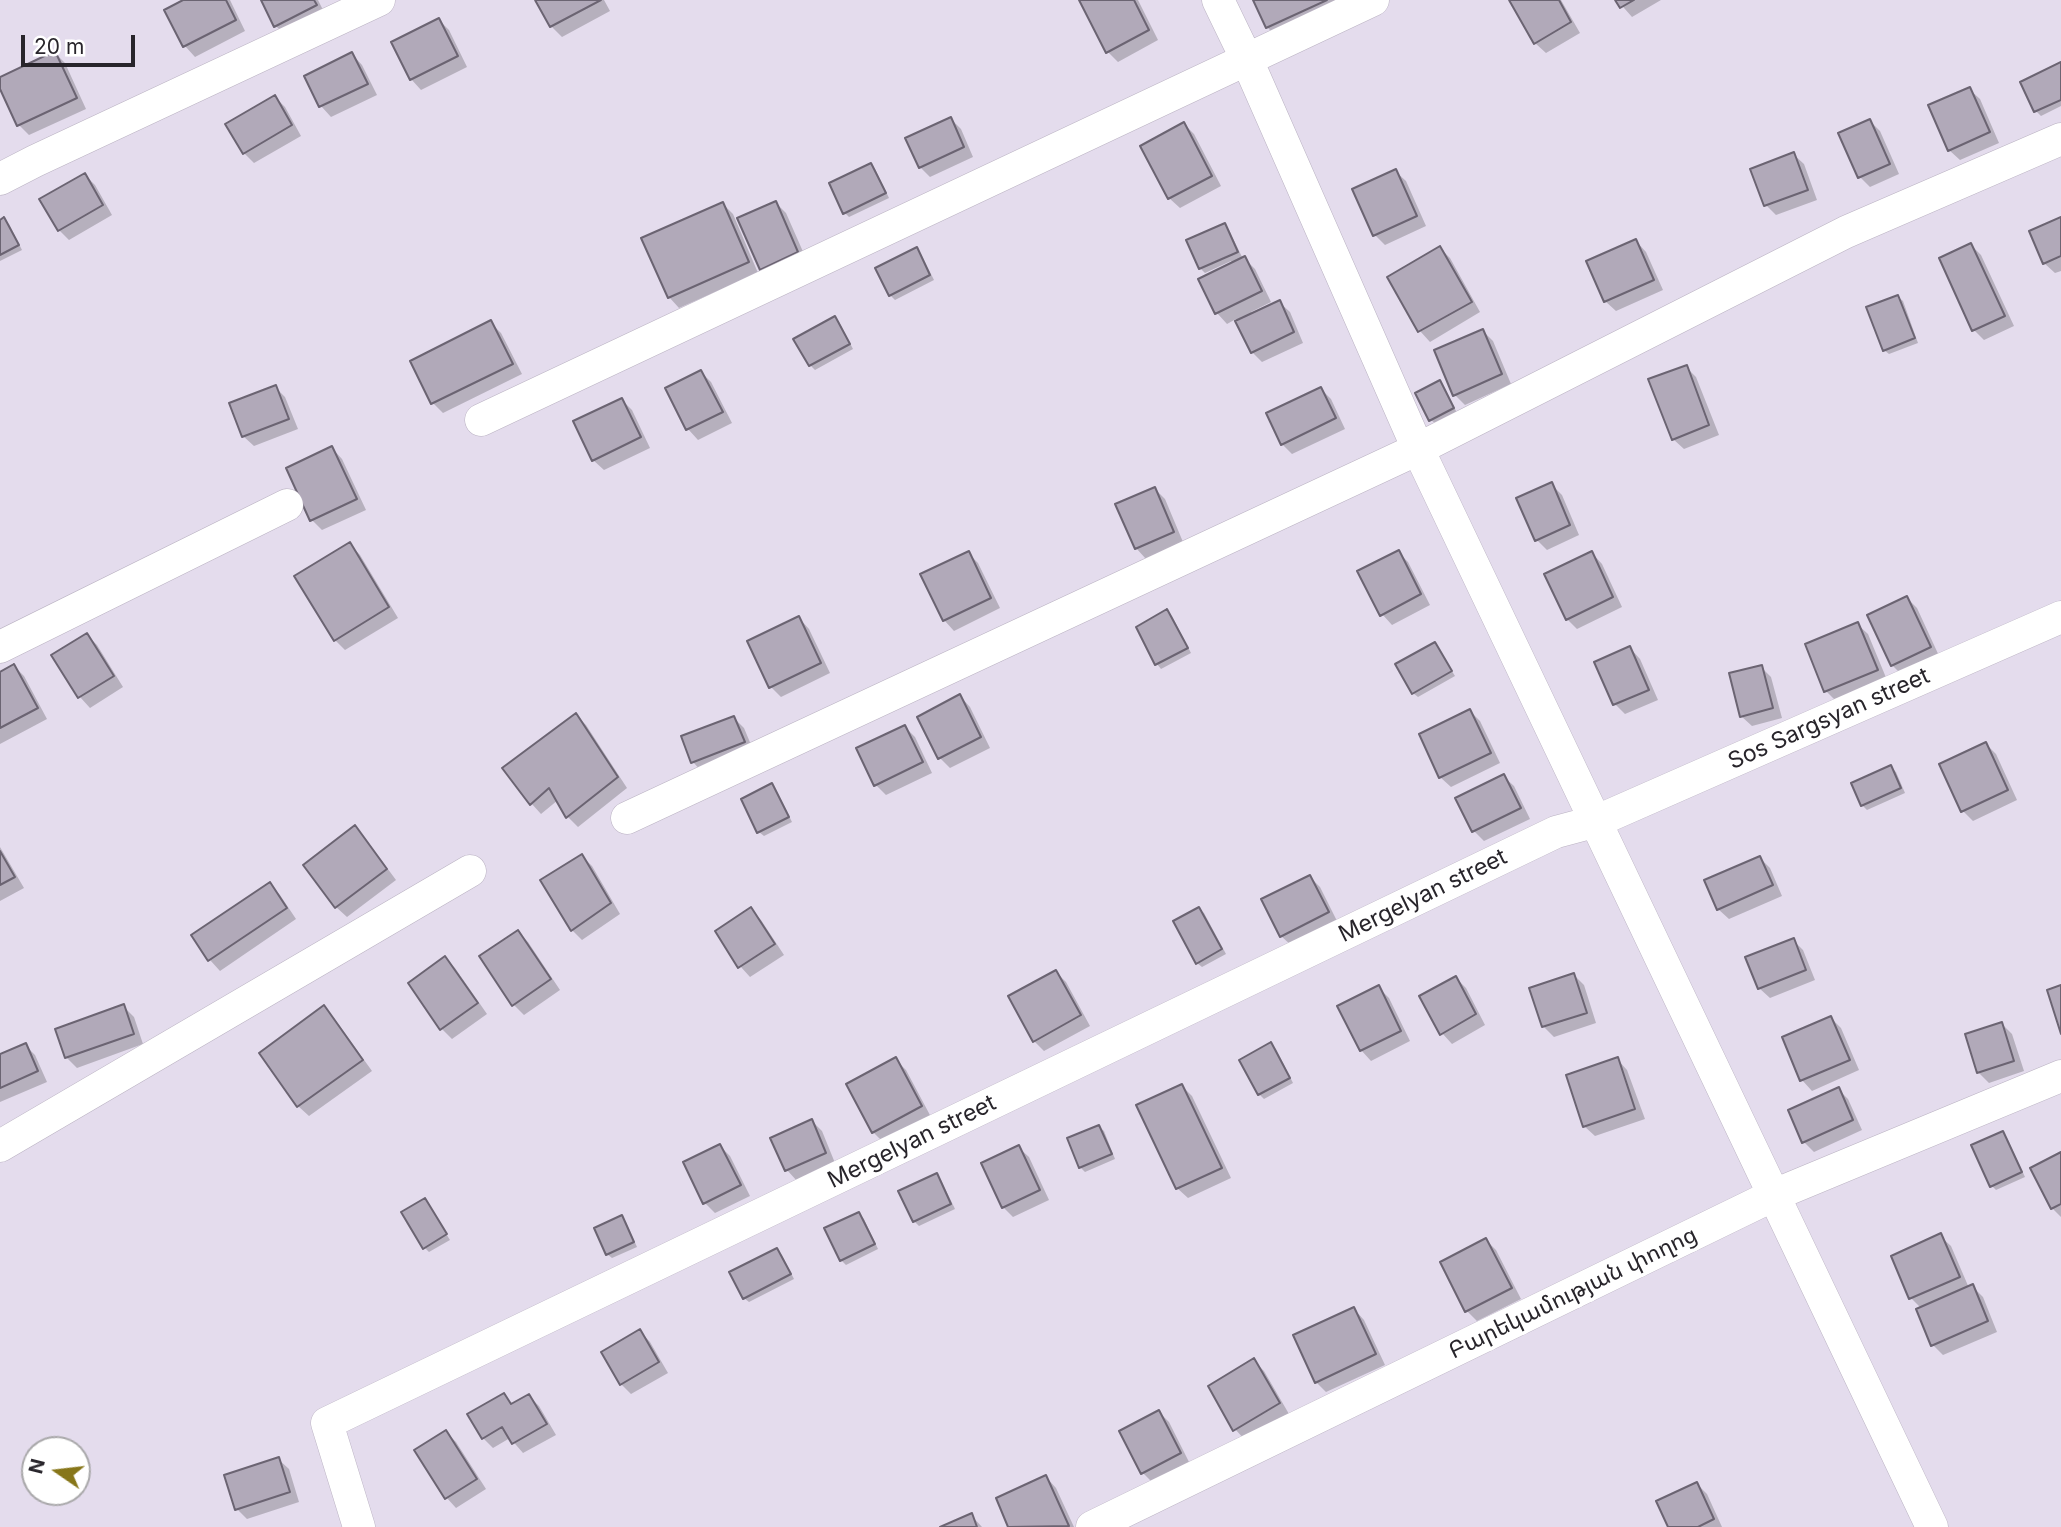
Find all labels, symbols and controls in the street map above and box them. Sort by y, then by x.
scale bar [24,21,138,65]
text: 20 m [34,34,84,59]
street label: Sos Sargsyan street [1724,662,1934,776]
street label: Mergelyan street [1334,843,1512,949]
street label: Mergelyan street [823,1089,1001,1195]
street label: Բարեկամության փողոց [1444,1221,1702,1365]
north arrow [21,1436,91,1506]
text: N [24,1456,50,1476]

